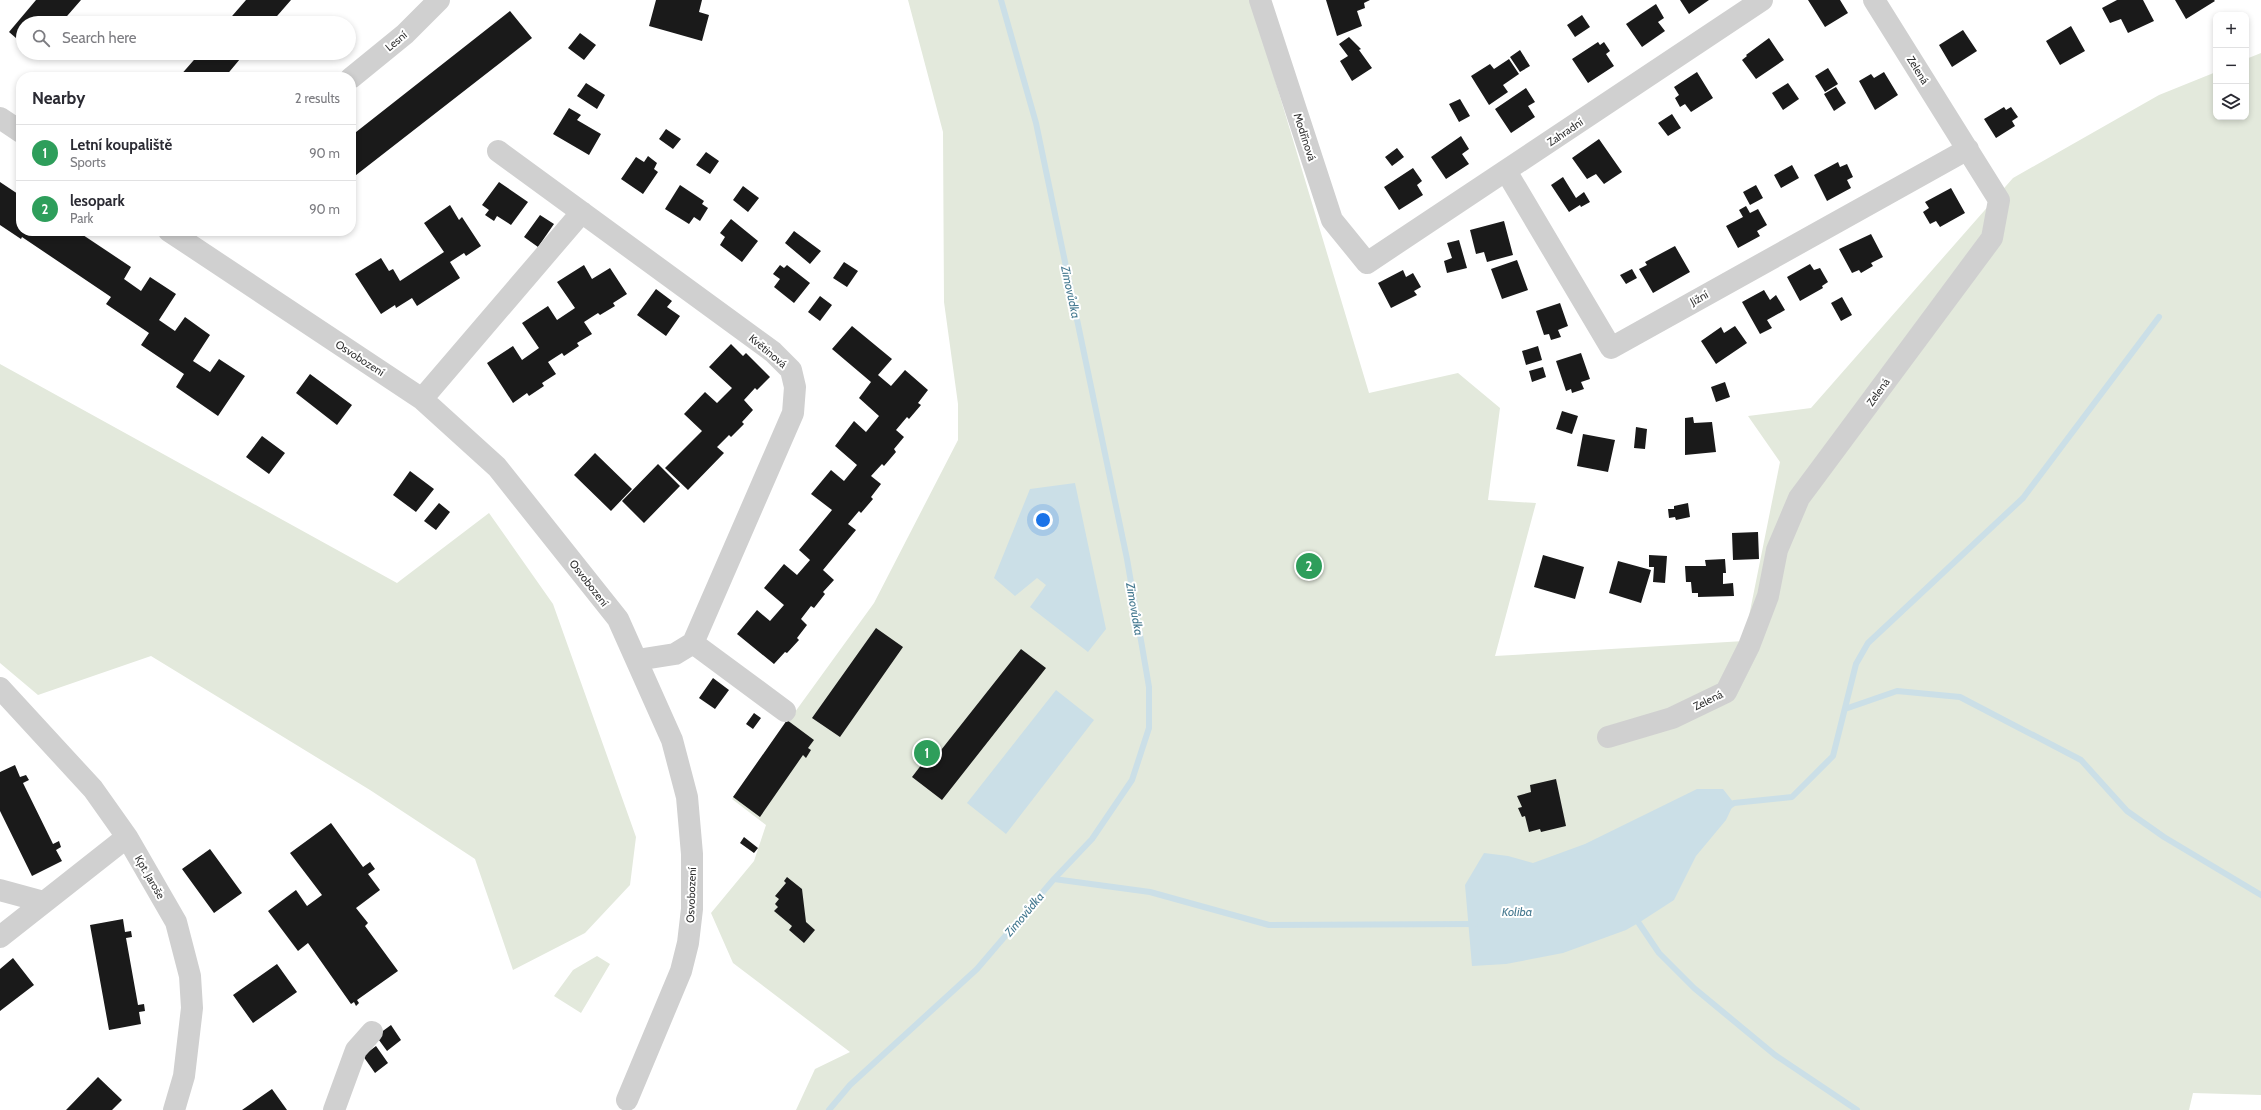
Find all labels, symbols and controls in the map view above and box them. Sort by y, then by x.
map controls [2213,12,2249,120]
button: + [2213,12,2249,48]
search box [16,16,356,60]
icon: search [30,27,52,49]
street label: Lesní [382,27,410,54]
text: Search here [62,29,137,47]
button: − [2213,48,2249,84]
street label: Zelená [1904,53,1933,87]
button: layers [2213,84,2249,120]
text: Nearby [32,88,85,108]
text: 2 results [295,90,340,106]
street label: Modřínová [1291,111,1320,163]
street label: Zahradní [1544,115,1586,149]
text: Letní koupaliště [70,136,172,154]
text: 1 [43,145,47,161]
text: 90 m [309,145,340,161]
text: Sports [70,154,106,170]
text: lesopark [70,192,125,210]
text: 2 [42,201,48,217]
text: 90 m [309,201,340,217]
text: Park [70,210,93,226]
water label: Zimovůdka [1058,263,1084,320]
street label: Jižní [1687,287,1711,309]
street label: Květinová [746,331,790,371]
street label: Osvobození [333,337,388,379]
street label: Zelená [1863,375,1893,409]
your location [1033,510,1053,530]
pin: 2 [1296,551,1322,581]
street label: Osvobození [566,557,612,610]
water label: Zimovůdka [1123,580,1147,637]
street label: Zelená [1691,687,1726,713]
pin: 1 [914,738,940,768]
street label: Kpt. Jaroše [132,853,168,902]
street label: Osvobození [683,866,699,923]
water label: Zimovůdka [1000,889,1047,940]
water label: Koliba [1502,904,1532,919]

